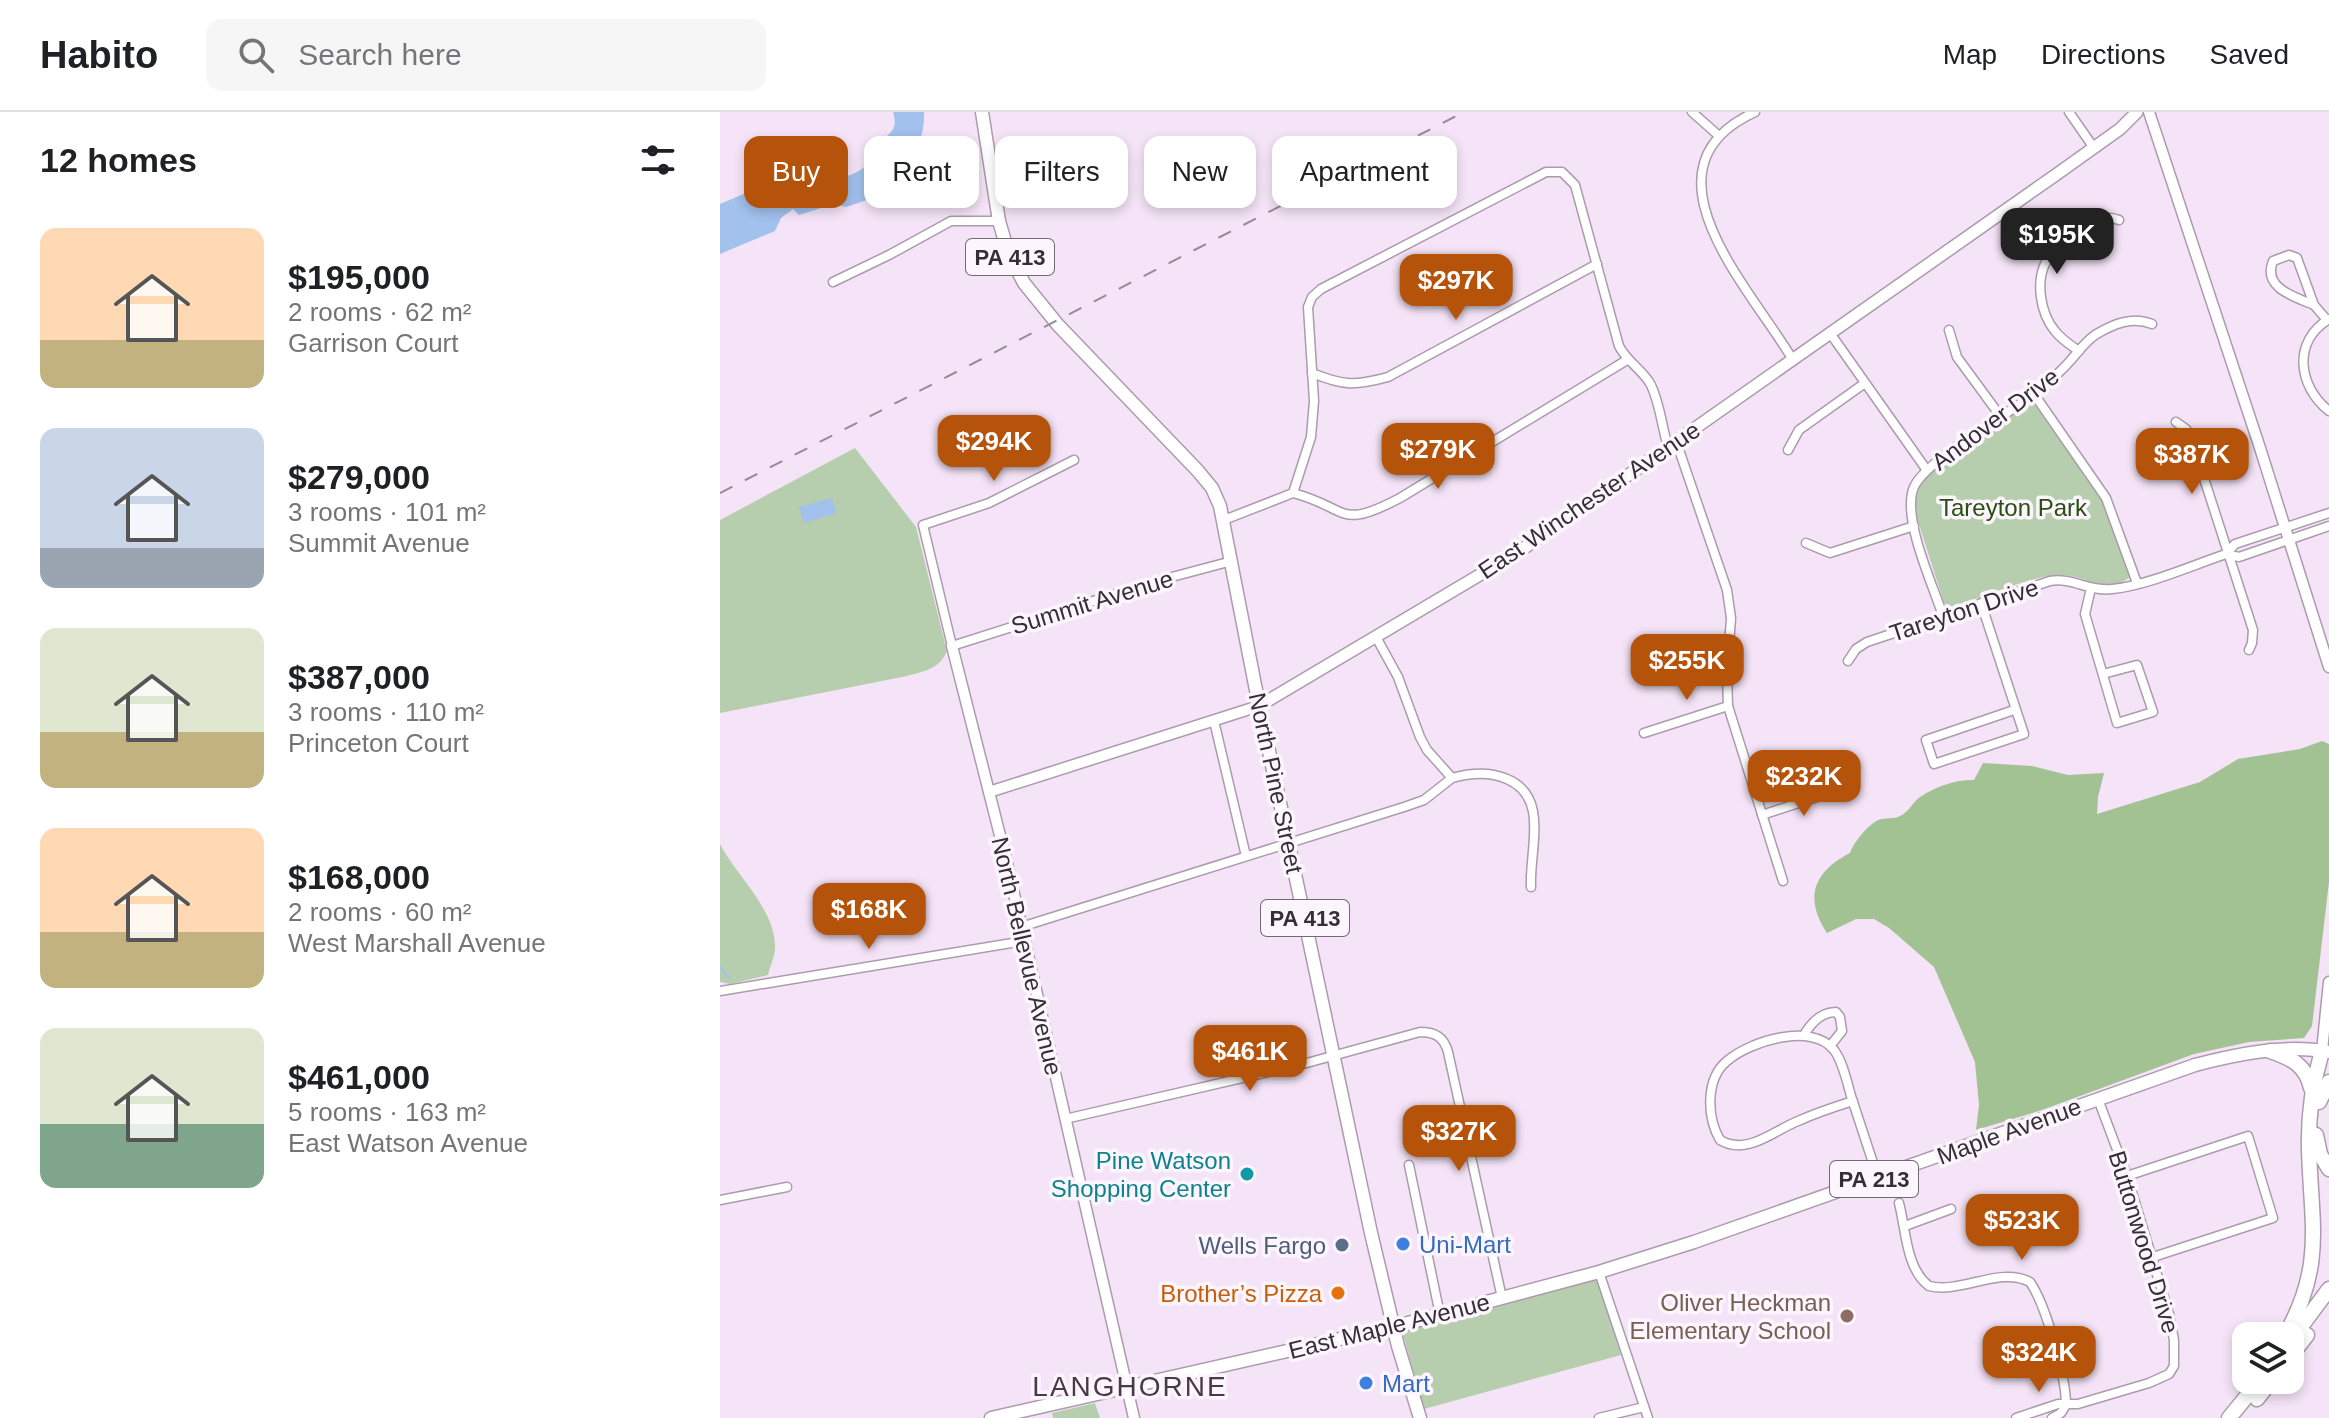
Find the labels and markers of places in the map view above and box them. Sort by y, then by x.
pin: $195K [2001,208,2113,276]
pin: $297K [1400,254,1512,322]
pin: $294K [938,415,1050,483]
pin: $279K [1382,423,1494,491]
pin: $387K [2136,428,2248,496]
pin: $255K [1631,634,1743,702]
pin: $232K [1748,750,1860,818]
pin: $168K [813,883,925,951]
pin: $461K [1194,1025,1306,1093]
pin: $327K [1403,1105,1515,1173]
place label: Pine Watson Shopping Center [1051,1147,1231,1202]
marker: Pine Watson Shopping Center [1238,1165,1256,1183]
pin: $523K [1966,1194,2078,1262]
place label: Uni-Mart [1419,1231,1511,1258]
place label: Wells Fargo [1198,1232,1326,1259]
marker: Uni-Mart [1394,1235,1412,1253]
marker: Wells Fargo [1333,1236,1351,1254]
place label: Brother’s Pizza [1160,1280,1323,1307]
marker: Brother’s Pizza [1329,1284,1347,1302]
place label: Oliver Heckman Elementary School [1630,1289,1831,1344]
marker: Oliver Heckman Elementary School [1838,1307,1856,1325]
pin: $324K [1983,1326,2095,1394]
place label: Mart [1382,1370,1430,1397]
marker: Mart [1357,1374,1375,1392]

